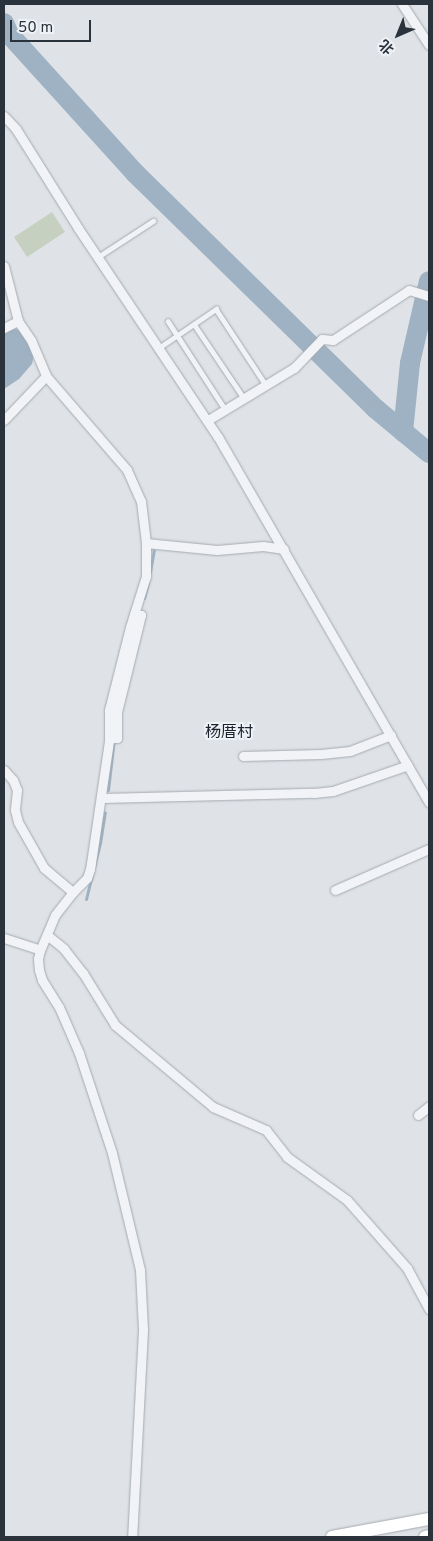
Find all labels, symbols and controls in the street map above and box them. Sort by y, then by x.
scale bar [12,10,94,42]
north arrow [373,10,423,60]
text: 50 m [18,19,53,38]
text: 北 [376,35,398,57]
district label: 杨厝村 [205,723,253,743]

